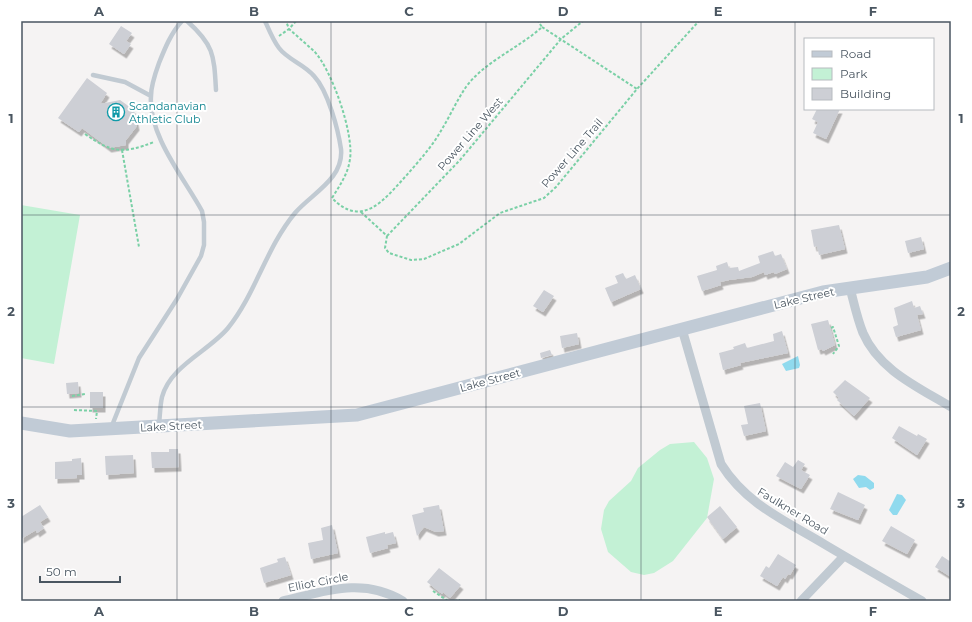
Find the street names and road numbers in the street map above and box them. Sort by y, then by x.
street label: Power Line West [434,94,506,173]
street label: Power Line Trail [538,116,606,190]
street label: Lake Street [772,284,836,312]
street label: Lake Street [458,365,522,395]
street label: Lake Street [140,417,203,435]
street label: Faulkner Road [755,484,831,538]
street label: Elliot Circle [287,569,350,595]

